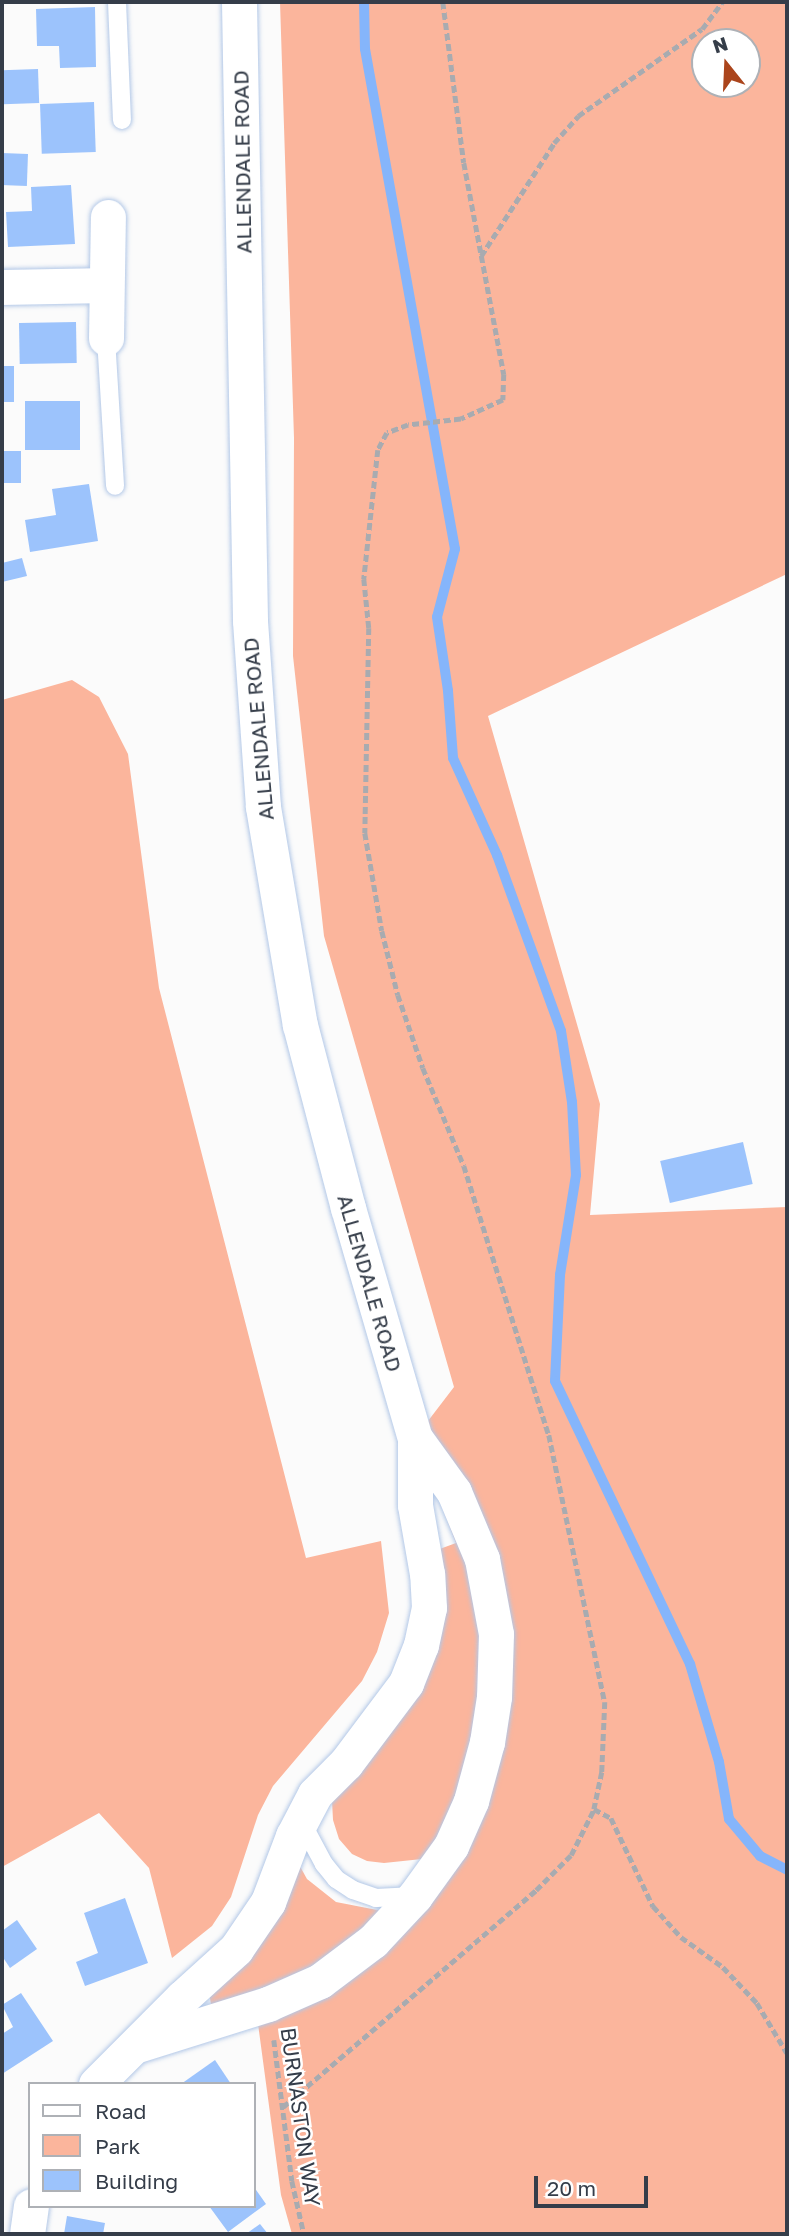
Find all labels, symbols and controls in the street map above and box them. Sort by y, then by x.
north arrow [691,28,761,98]
text: N [710,31,730,58]
street label: ALLENDALE ROAD [228,70,256,254]
street label: ALLENDALE ROAD [237,637,279,821]
street label: ALLENDALE ROAD [333,1191,407,1375]
street label: BURNASTON WAY [276,2026,326,2208]
legend [28,2082,256,2208]
text: Road [95,2098,146,2124]
text: Park [95,2133,140,2159]
scale bar [537,2162,651,2206]
text: Building [95,2168,178,2194]
text: 20 m [547,2175,596,2201]

